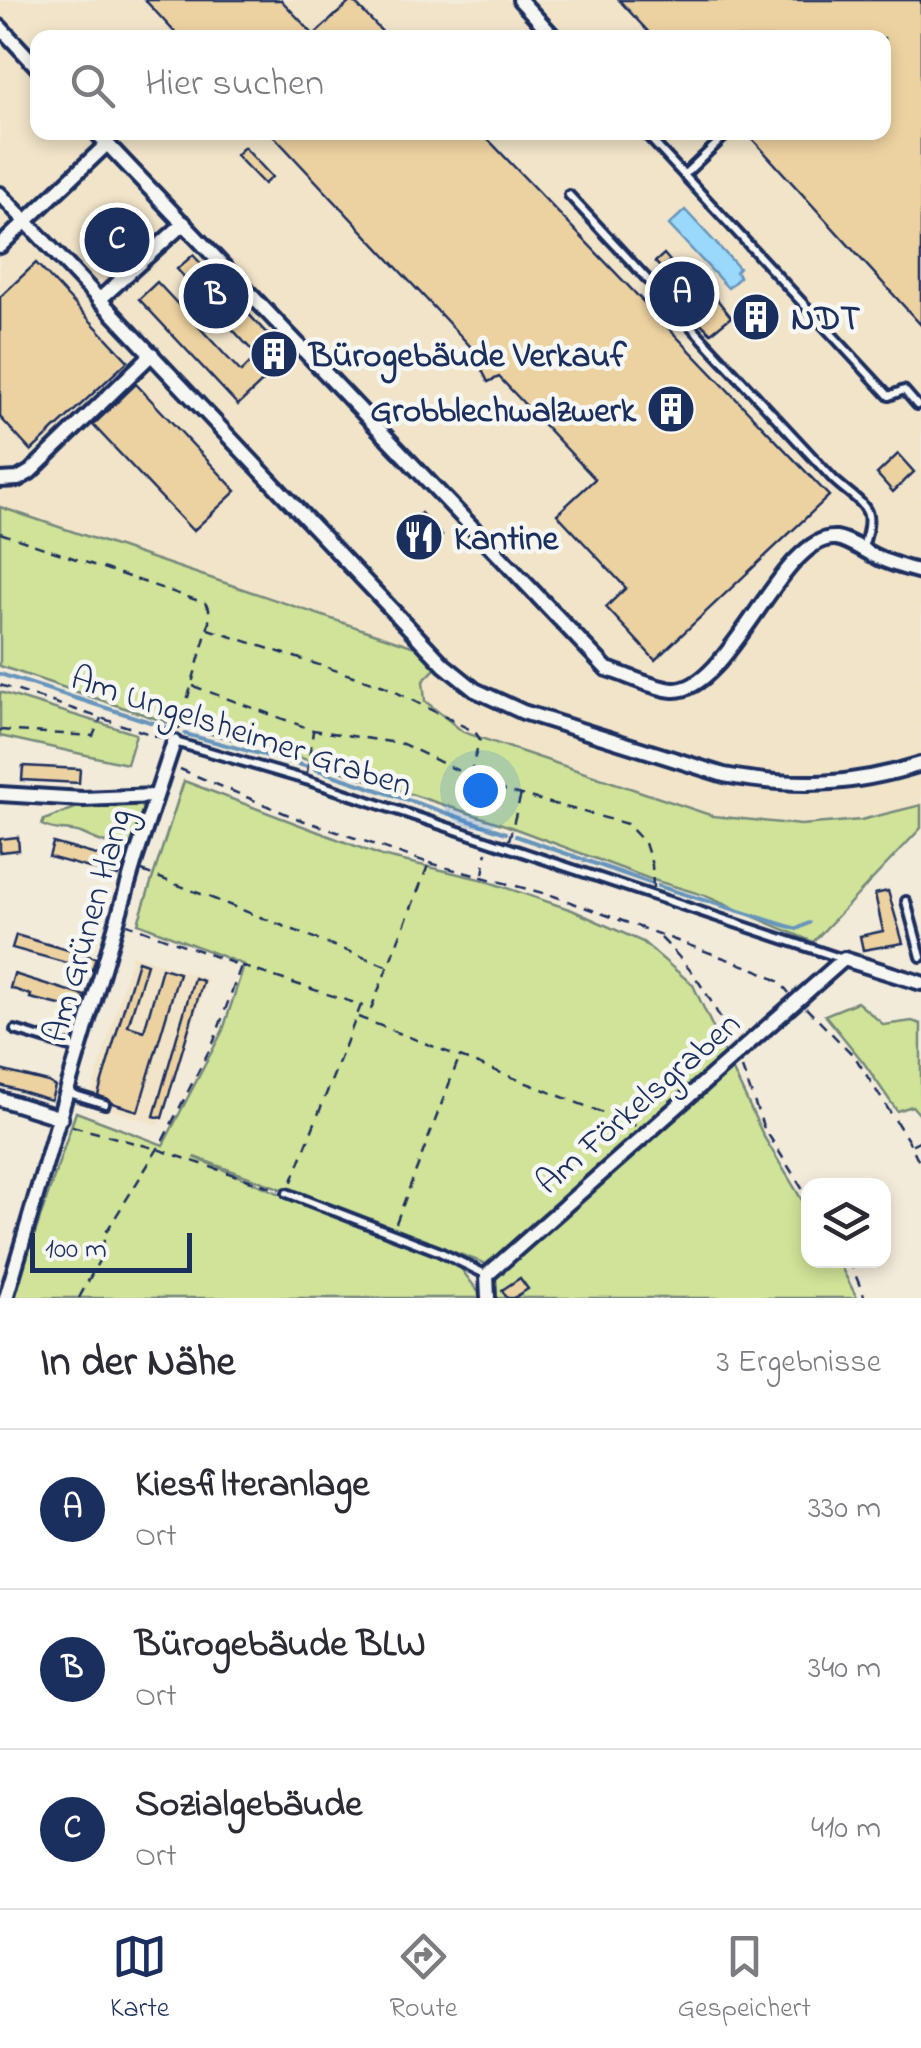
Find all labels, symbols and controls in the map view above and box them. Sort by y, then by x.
search box [30,30,891,140]
text: Hier suchen [145,57,324,113]
icon: search [65,58,120,113]
pin: C [84,202,150,278]
pin: A [650,256,714,332]
pin: B [184,258,248,334]
building icon: NDT [730,291,782,343]
place label: NDT [791,295,860,346]
building icon: Bürogebäude Verkauf [248,328,300,380]
place label: Bürogebäude Verkauf [307,332,627,384]
building icon: Grobblechwalzwerk [645,383,697,435]
place label: Grobblechwalzwerk [370,387,637,438]
restaurant icon: Kantine [393,511,445,563]
place label: Kantine [454,515,559,566]
street label: Am Ungelsheimer Graben [64,654,418,813]
your location [455,765,506,816]
street label: Am Grünen Hang [32,803,147,1049]
street label: Am Förkelsgraben [525,1001,753,1208]
map controls [801,1178,891,1268]
button: layers [801,1178,891,1268]
scale bar [30,1228,192,1272]
text: 100 m [45,1230,107,1271]
text: In der Nähe [40,1333,235,1394]
text: 3 Ergebnisse [716,1340,881,1387]
text: Kiesfilteranlage [135,1458,369,1514]
text: A [63,1486,82,1533]
text: 330 m [808,1486,881,1533]
text: Ort [135,1514,177,1561]
text: Bürogebäude BLW [135,1618,426,1674]
text: B [62,1646,83,1693]
text: 340 m [808,1646,881,1693]
text: Ort [135,1674,177,1721]
text: Sozialgebäude [135,1778,362,1834]
text: C [64,1806,81,1853]
text: 410 m [811,1806,881,1853]
text: Ort [135,1834,177,1881]
tab: Karte [110,1929,169,2030]
tab: Route [389,1929,457,2030]
tab: Gespeichert [677,1929,811,2030]

